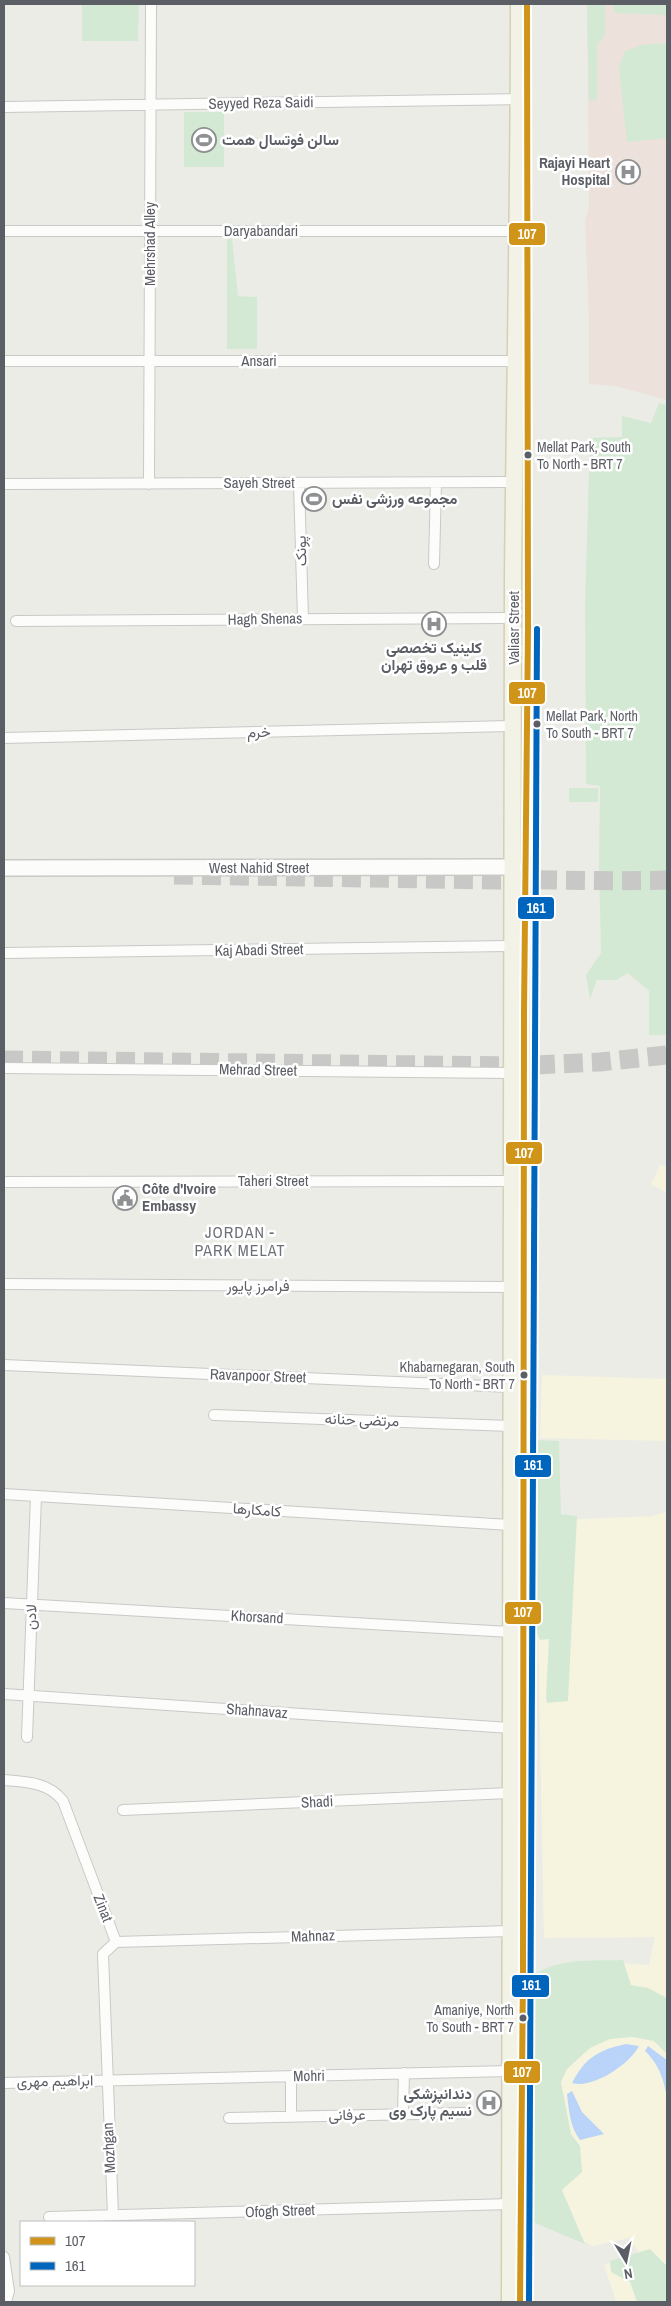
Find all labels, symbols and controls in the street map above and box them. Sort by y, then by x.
street label: Seyyed Reza Saidi [208,91,314,114]
sports icon: سالن فوتسال همت [191,127,217,153]
place label: سالن فوتسال همت [222,129,339,150]
place label: Rajayi Heart Hospital [539,152,610,190]
hospital icon: Rajayi Heart Hospital [615,159,641,185]
street label: Mehrshad Alley [139,201,160,286]
street label: Daryabandari [224,220,298,241]
line badge: 107 [508,222,546,246]
text: 107 [517,225,537,243]
street label: Ansari [240,350,277,371]
place label: Mellat Park, South To North - BRT 7 [537,438,631,473]
marker: Mellat Park, South To North - BRT 7 [523,450,533,460]
street label: Sayeh Street [223,472,295,493]
sports icon: مجموعه ورزشی نفس [301,486,327,512]
place label: مجموعه ورزشی نفس [332,488,457,509]
street label: پونک [289,535,312,567]
street label: Valiasr Street [503,591,524,665]
street label: Hagh Shenas [228,607,302,630]
hospital icon: کلینیک تخصصی قلب و عروق تهران [421,611,447,637]
place label: کلینیک تخصصی قلب و عروق تهران [381,637,487,675]
line badge: 107 [508,681,546,705]
text: 107 [517,684,537,702]
place label: Mellat Park, North To South - BRT 7 [546,707,638,742]
marker: Mellat Park, North To South - BRT 7 [532,719,542,729]
street label: خرم [247,721,271,742]
street label: West Nahid Street [209,857,310,878]
line badge: 161 [517,896,555,920]
text: 161 [526,899,546,917]
street label: Kaj Abadi Street [214,938,304,961]
street label: Mehrad Street [219,1058,298,1081]
line badge: 107 [505,1141,543,1165]
text: 107 [514,1144,534,1162]
street label: Taheri Street [238,1170,309,1191]
place label: Côte d'Ivoire Embassy [142,1178,216,1216]
public building icon: Côte d'Ivoire Embassy [112,1185,138,1211]
district label: JORDAN - PARK MELAT [194,1221,286,1261]
street label: فرامرز پایور [225,1275,290,1296]
place label: Khabarnegaran, South To North - BRT 7 [399,1358,515,1393]
street label: Ravanpoor Street [209,1363,307,1388]
marker: Khabarnegaran, South To North - BRT 7 [519,1370,529,1380]
street label: مرتضی حنانه [324,1408,400,1431]
line badge: 161 [514,1454,552,1478]
text: 161 [523,1456,543,1474]
street label: کامکارها [232,1497,282,1522]
line badge: 107 [504,1601,542,1625]
text: 107 [513,1603,533,1621]
street label: لادن [20,1604,41,1630]
street label: Khorsand [230,1605,284,1628]
street label: Shahnavaz [226,1698,288,1723]
street label: Shadi [300,1790,334,1813]
street label: Zinat [89,1891,118,1925]
street label: Mahnaz [291,1924,335,1947]
line badge: 161 [511,1974,550,1998]
text: 161 [521,1976,541,1994]
place label: Amaniye, North To South - BRT 7 [426,2001,514,2036]
marker: Amaniye, North To South - BRT 7 [518,2013,528,2023]
line badge: 107 [503,2060,541,2084]
text: 107 [512,2063,532,2081]
street label: Mohri [293,2065,325,2086]
street label: ابراهیم مهری [16,2069,94,2092]
place label: دندانپزشکی نسیم پارک وی [389,2083,472,2121]
hospital icon: دندانپزشکی نسیم پارک وی [476,2090,502,2116]
street label: عرفانی [328,2104,366,2125]
street label: Mozhgan [97,2122,120,2174]
street label: Ofogh Street [245,2199,316,2222]
legend [20,2221,195,2286]
text: 107 [65,2230,86,2251]
north arrow [601,2236,651,2286]
text: 161 [65,2255,86,2276]
text: N [623,2264,634,2283]

